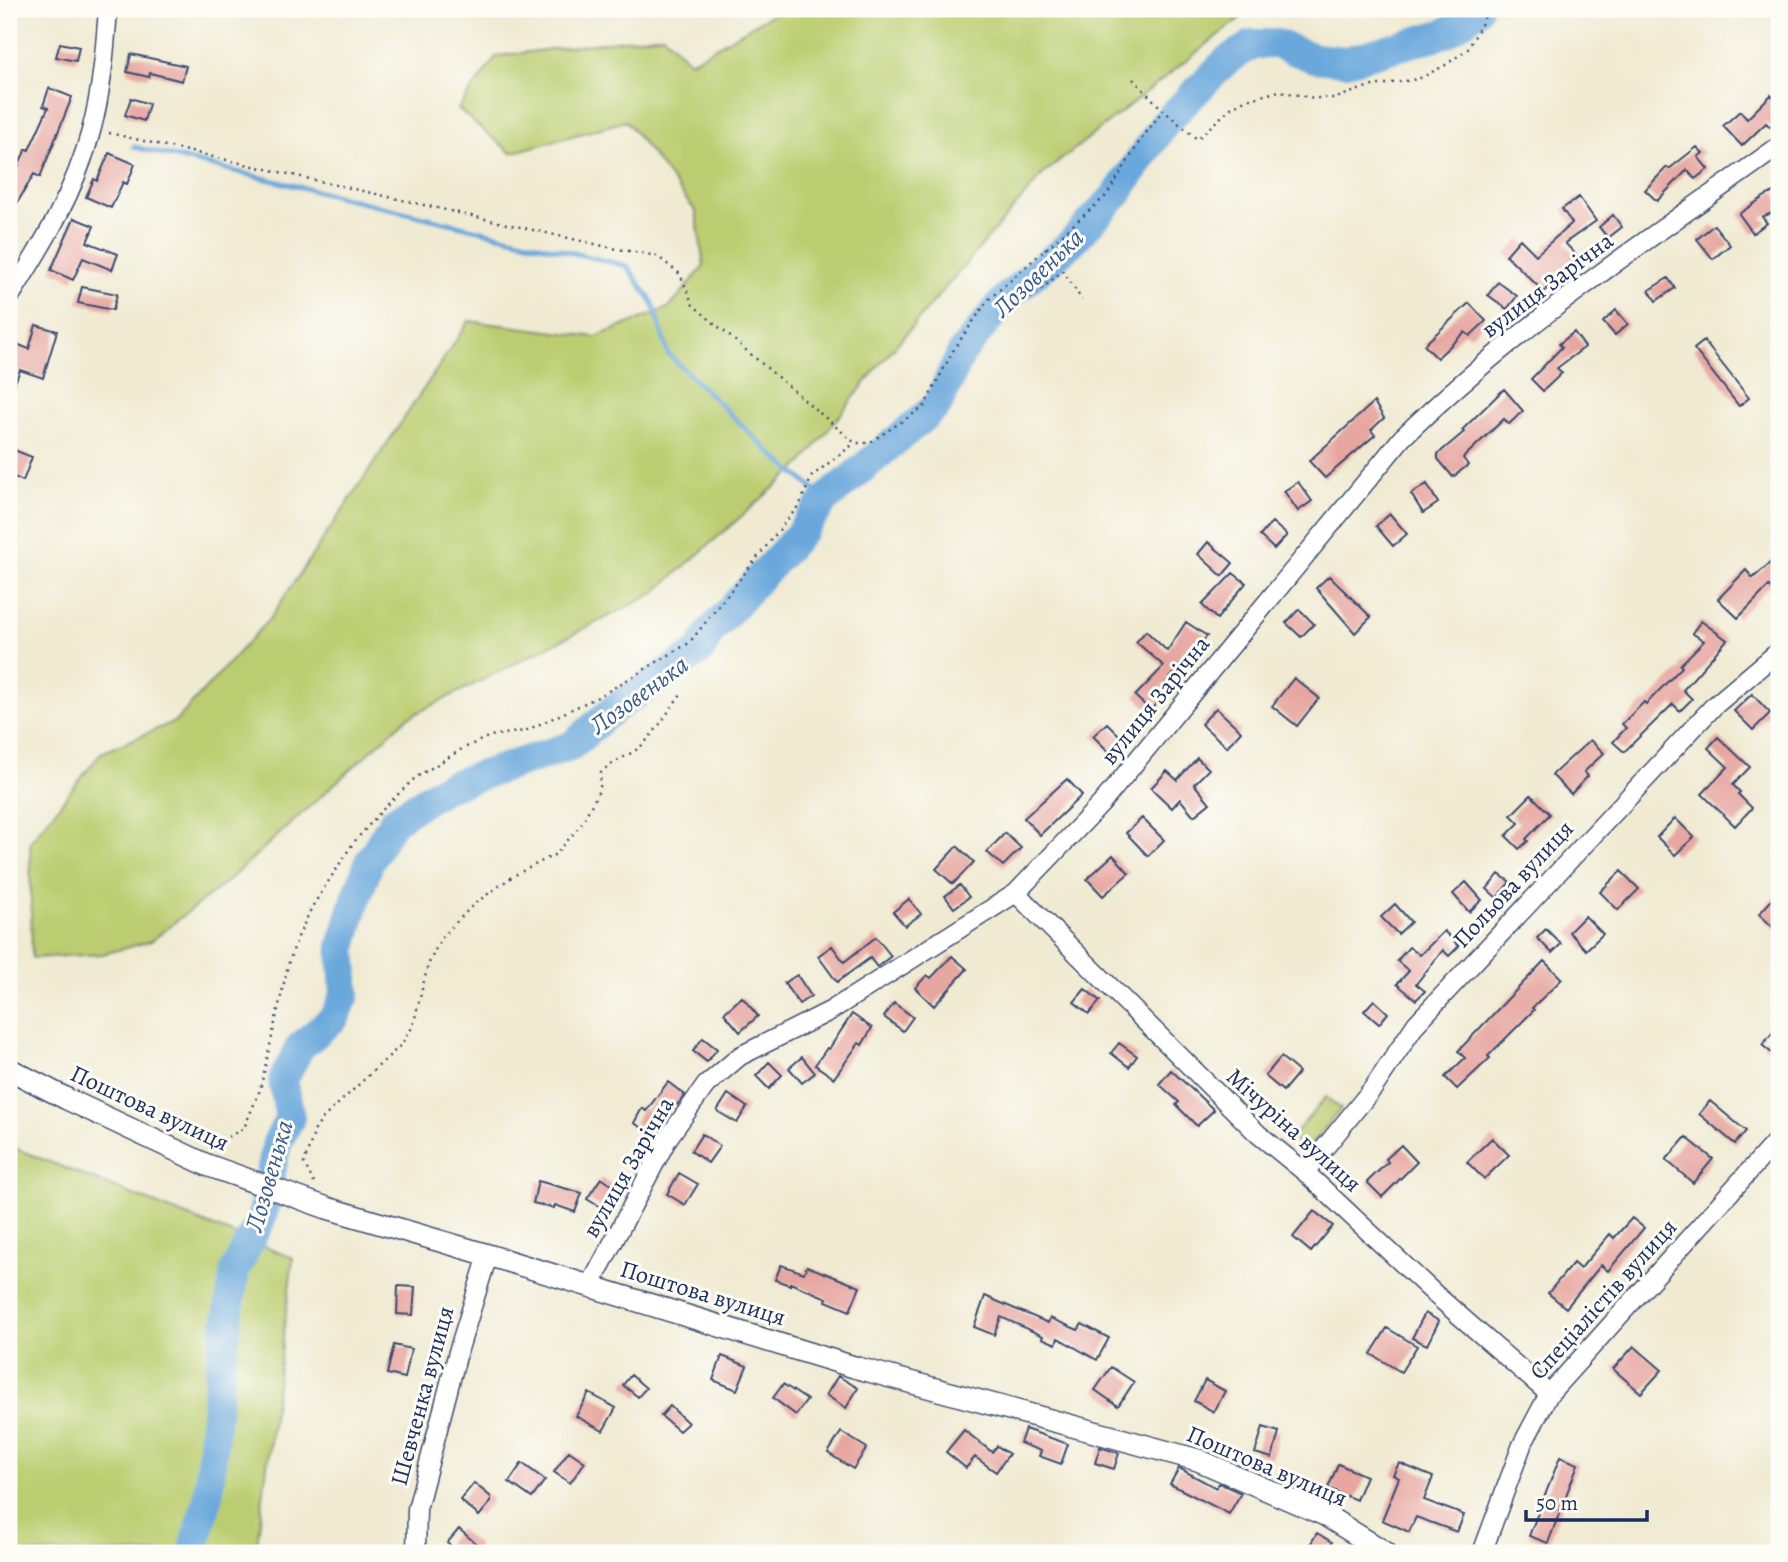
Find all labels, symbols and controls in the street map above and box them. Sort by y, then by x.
water label: Лозовенька [984,221,1091,326]
street label: вулиця Зарічна [1474,225,1620,345]
street label: вулиця Зарічна [1093,629,1217,771]
water label: Лозовенька [582,647,696,743]
street label: Польова вулиця [1445,813,1581,955]
street label: Поштова вулиця [65,1057,235,1159]
street label: Мічуріна вулиця [1220,1061,1368,1199]
street label: вулиця Зарічна [575,1091,681,1243]
water label: Лозовенька [236,1116,302,1237]
street label: Спеціалістів вулиця [1522,1212,1684,1386]
street label: Поштова вулиця [616,1253,790,1333]
street label: Шевченка вулиця [383,1303,461,1489]
street label: Поштова вулиця [1182,1418,1352,1514]
scale bar [1526,1478,1646,1522]
text: 50 m [1536,1489,1578,1517]

